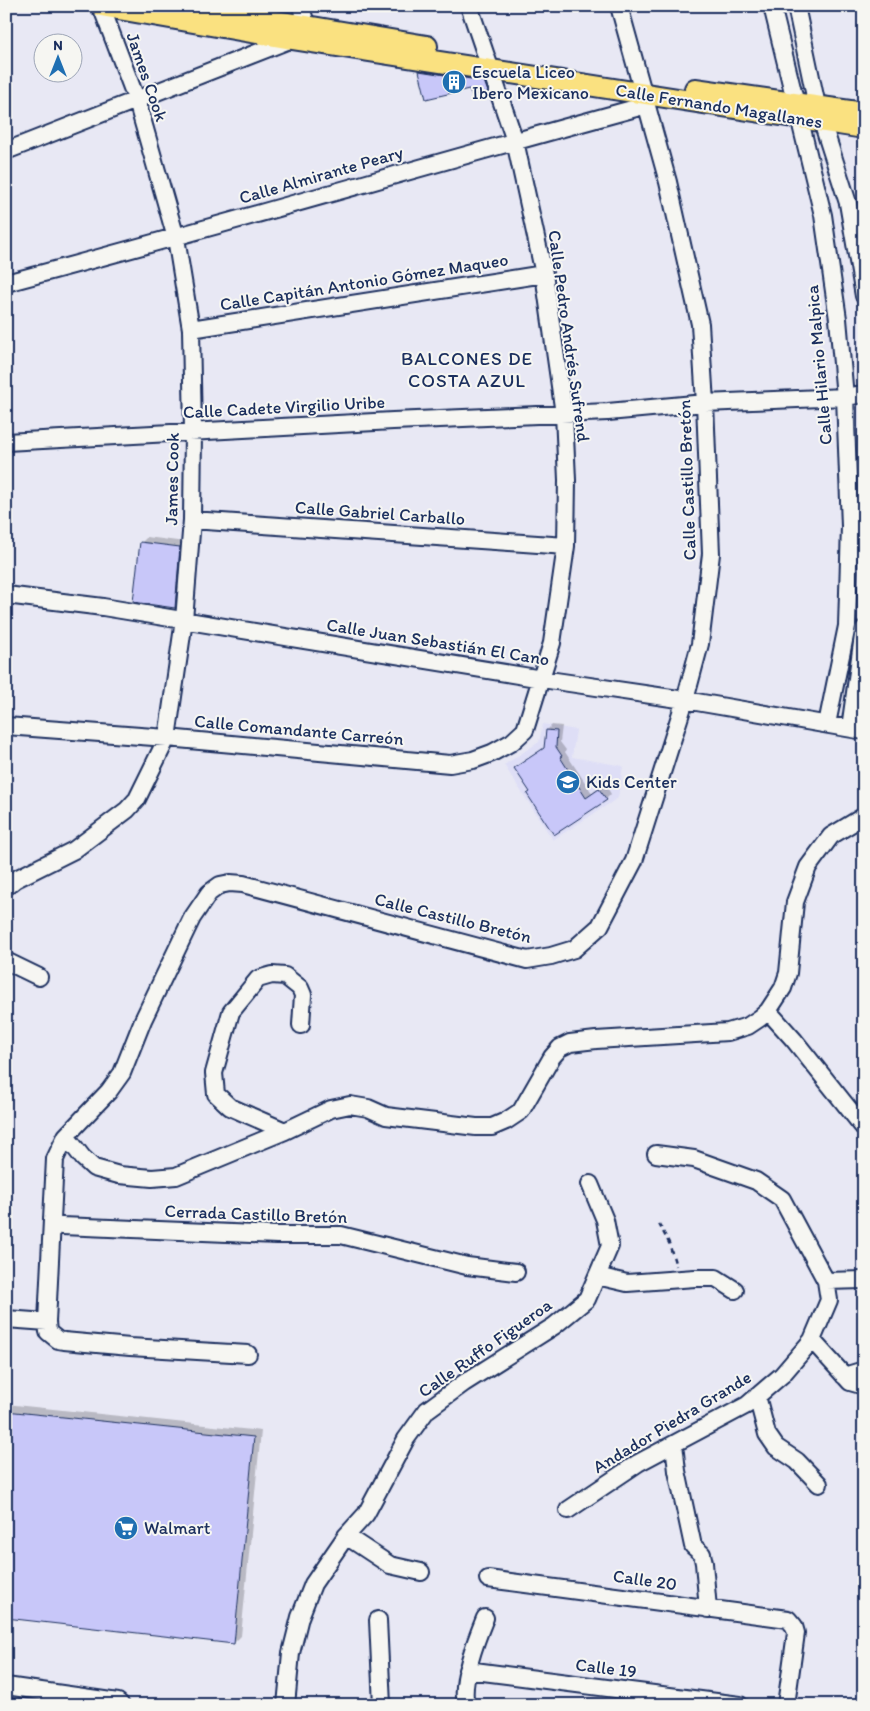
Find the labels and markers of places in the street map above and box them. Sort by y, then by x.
place label: Escuela Liceo Ibero Mexicano [472,61,589,104]
building icon: Escuela Liceo Ibero Mexicano [441,69,467,95]
school or university icon: Kids Center [555,769,581,795]
place label: Kids Center [586,771,677,793]
supermarket icon: Walmart [113,1515,139,1541]
place label: Walmart [144,1517,211,1539]

